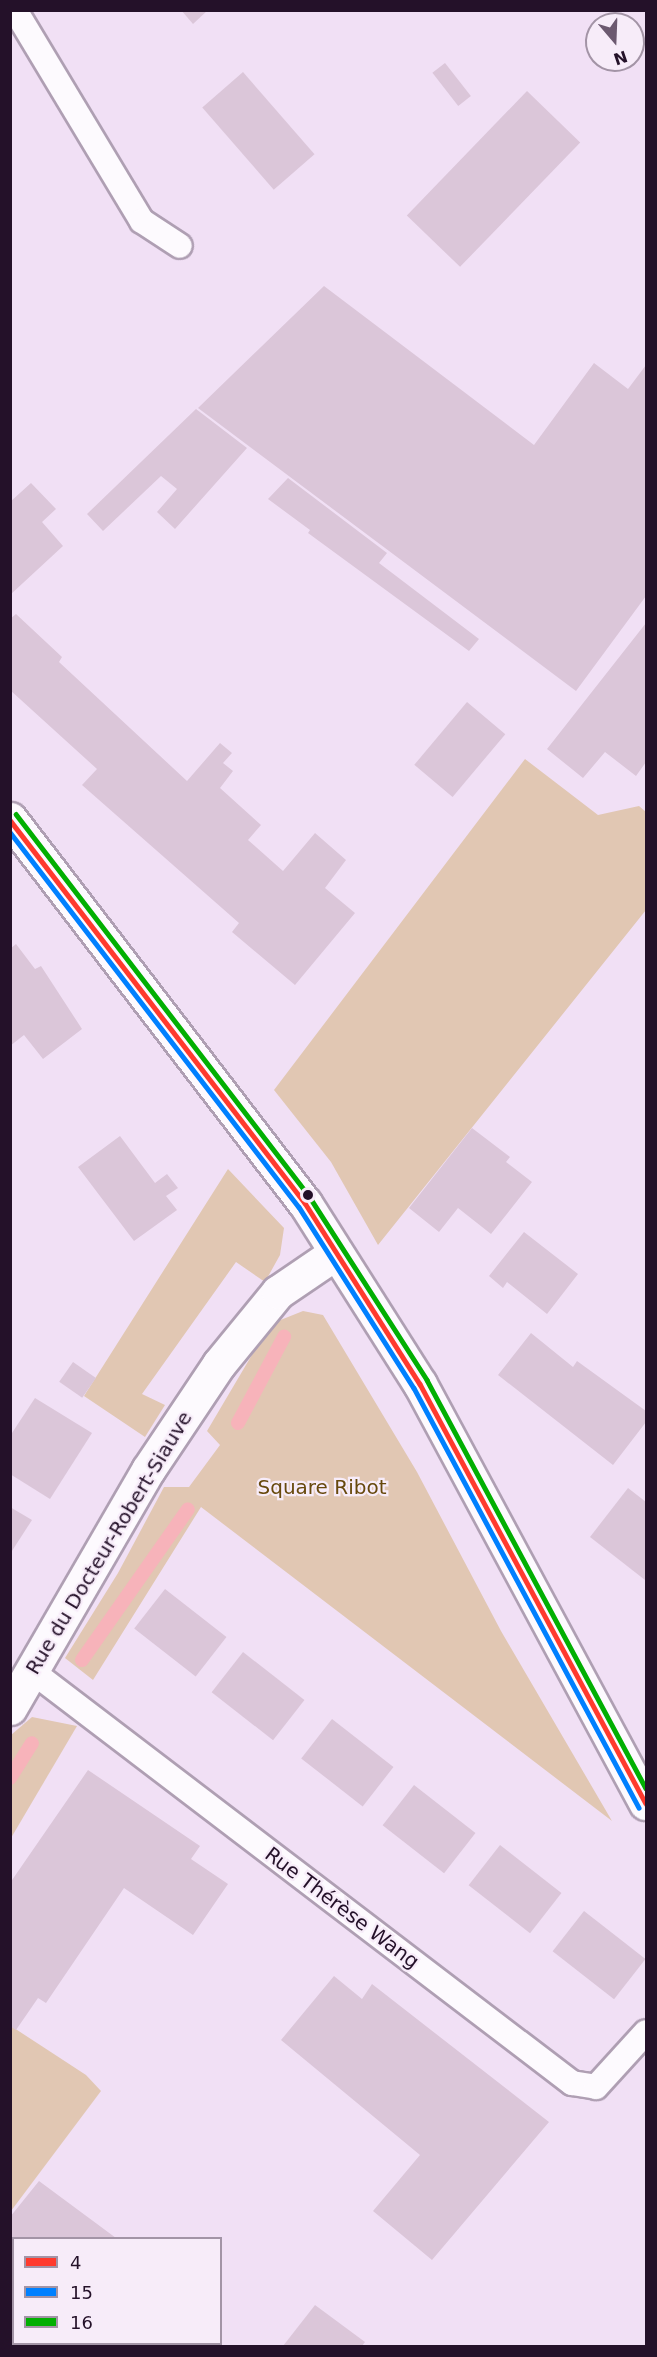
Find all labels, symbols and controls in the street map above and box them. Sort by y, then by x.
north arrow [585,12,645,72]
text: N [611,46,630,69]
unlabelled marker [302,1189,314,1201]
street label: Rue du Docteur-Robert-Siauve [21,1407,197,1679]
park label: Square Ribot [258,1475,386,1499]
street label: Rue Thérèse Wang [260,1842,424,1974]
legend [12,2237,222,2345]
text: 4 [70,2252,81,2273]
text: 15 [70,2282,93,2303]
text: 16 [70,2312,93,2333]

